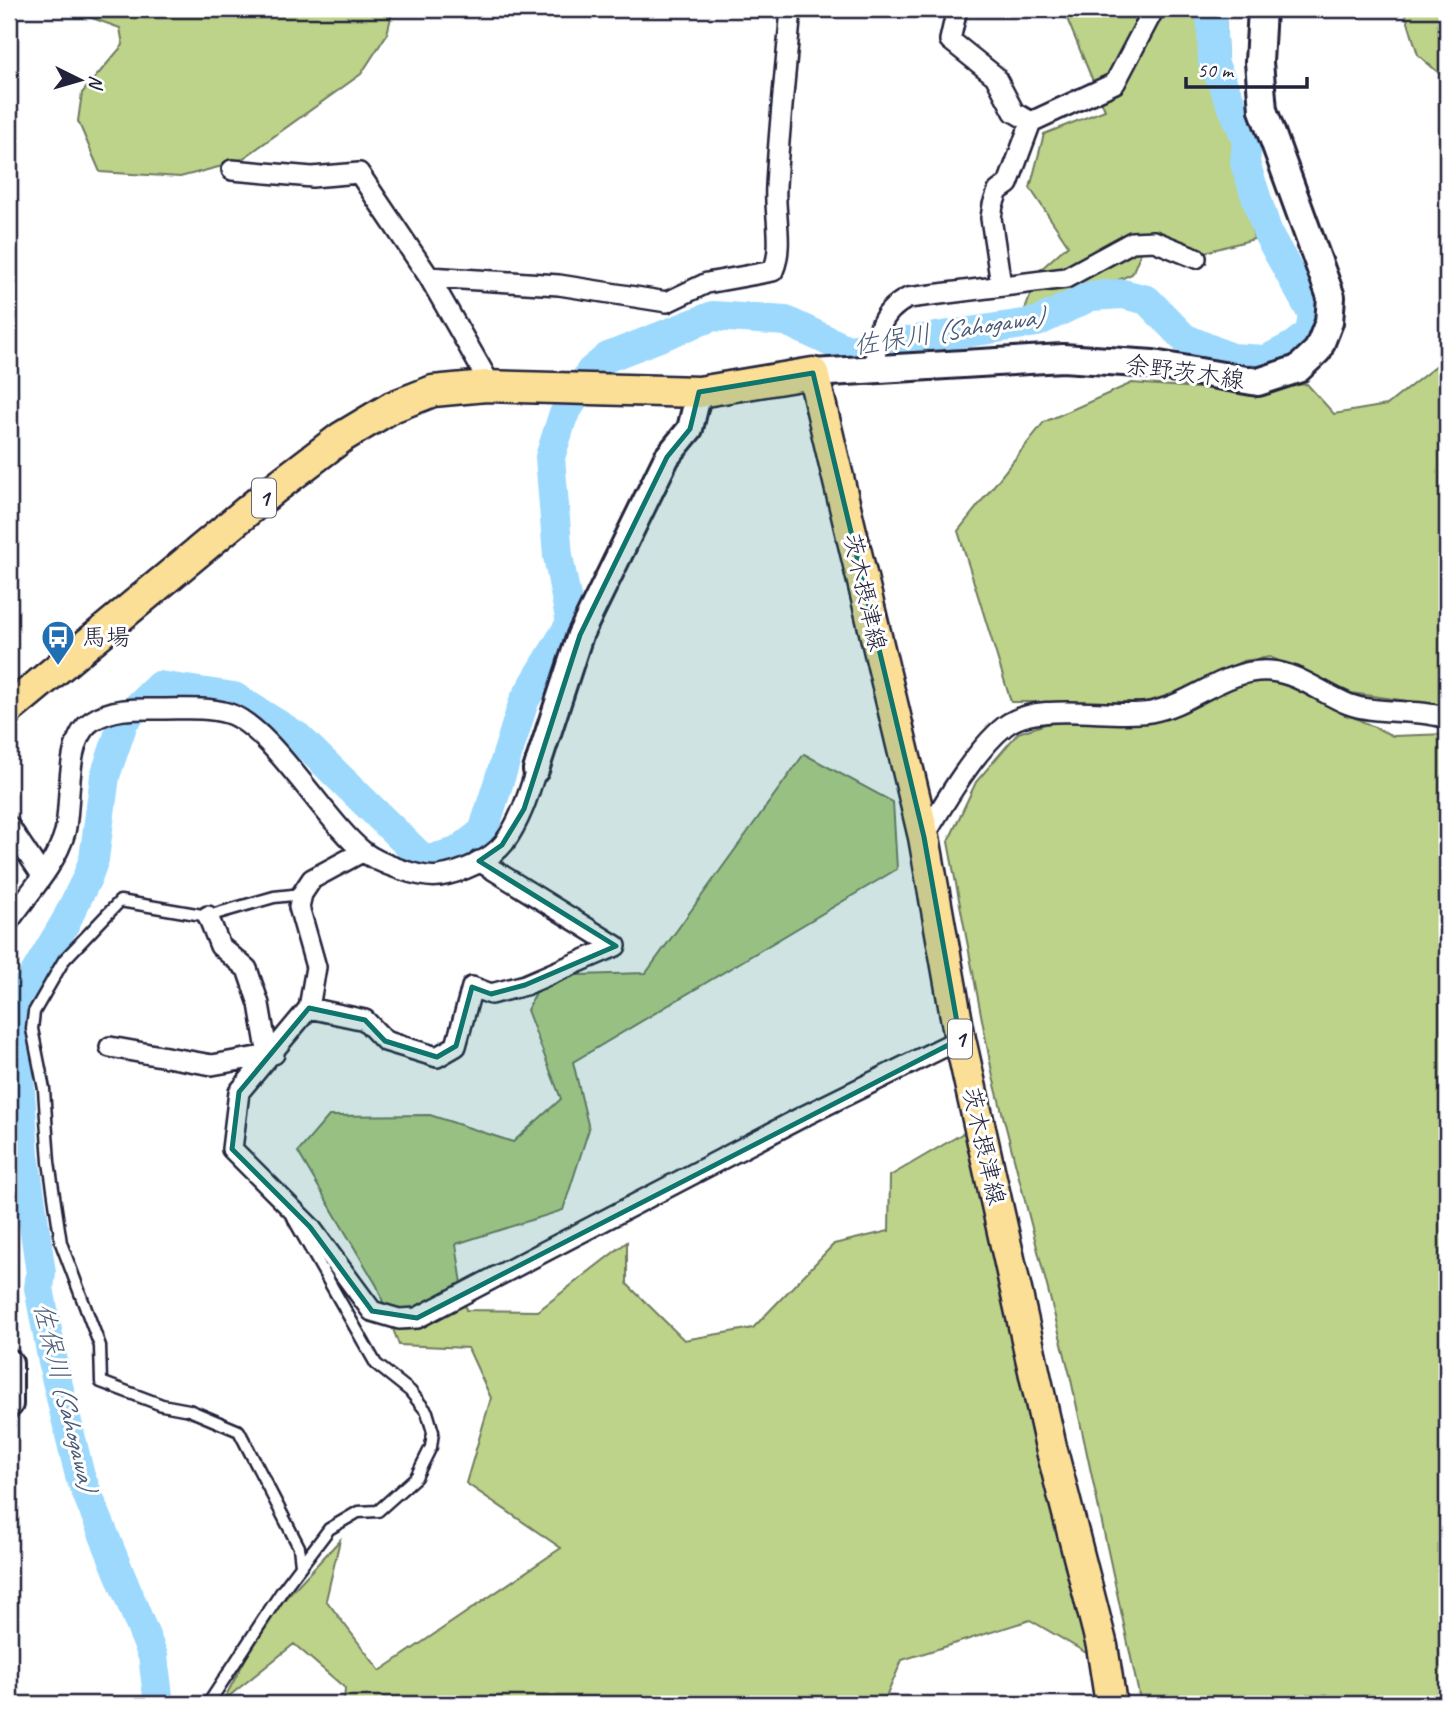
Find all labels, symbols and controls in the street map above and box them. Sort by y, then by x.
north arrow [46,46,116,116]
scale bar [1186,46,1307,90]
text: 50 m [1197,57,1235,83]
text: N [83,74,108,92]
water label: 佐保川 (Sahogawa) [851,299,1050,362]
street label: 余野茨木線 [1123,349,1247,395]
road number: 1 [252,478,276,518]
street label: 茨木摂津線 [837,530,893,654]
bus stop icon: 馬場 [39,618,77,667]
place label: 馬場 [82,622,130,652]
road number: 1 [948,1020,972,1058]
street label: 茨木摂津線 [956,1084,1012,1208]
water label: 佐保川 (Sahogawa) [26,1299,105,1498]

